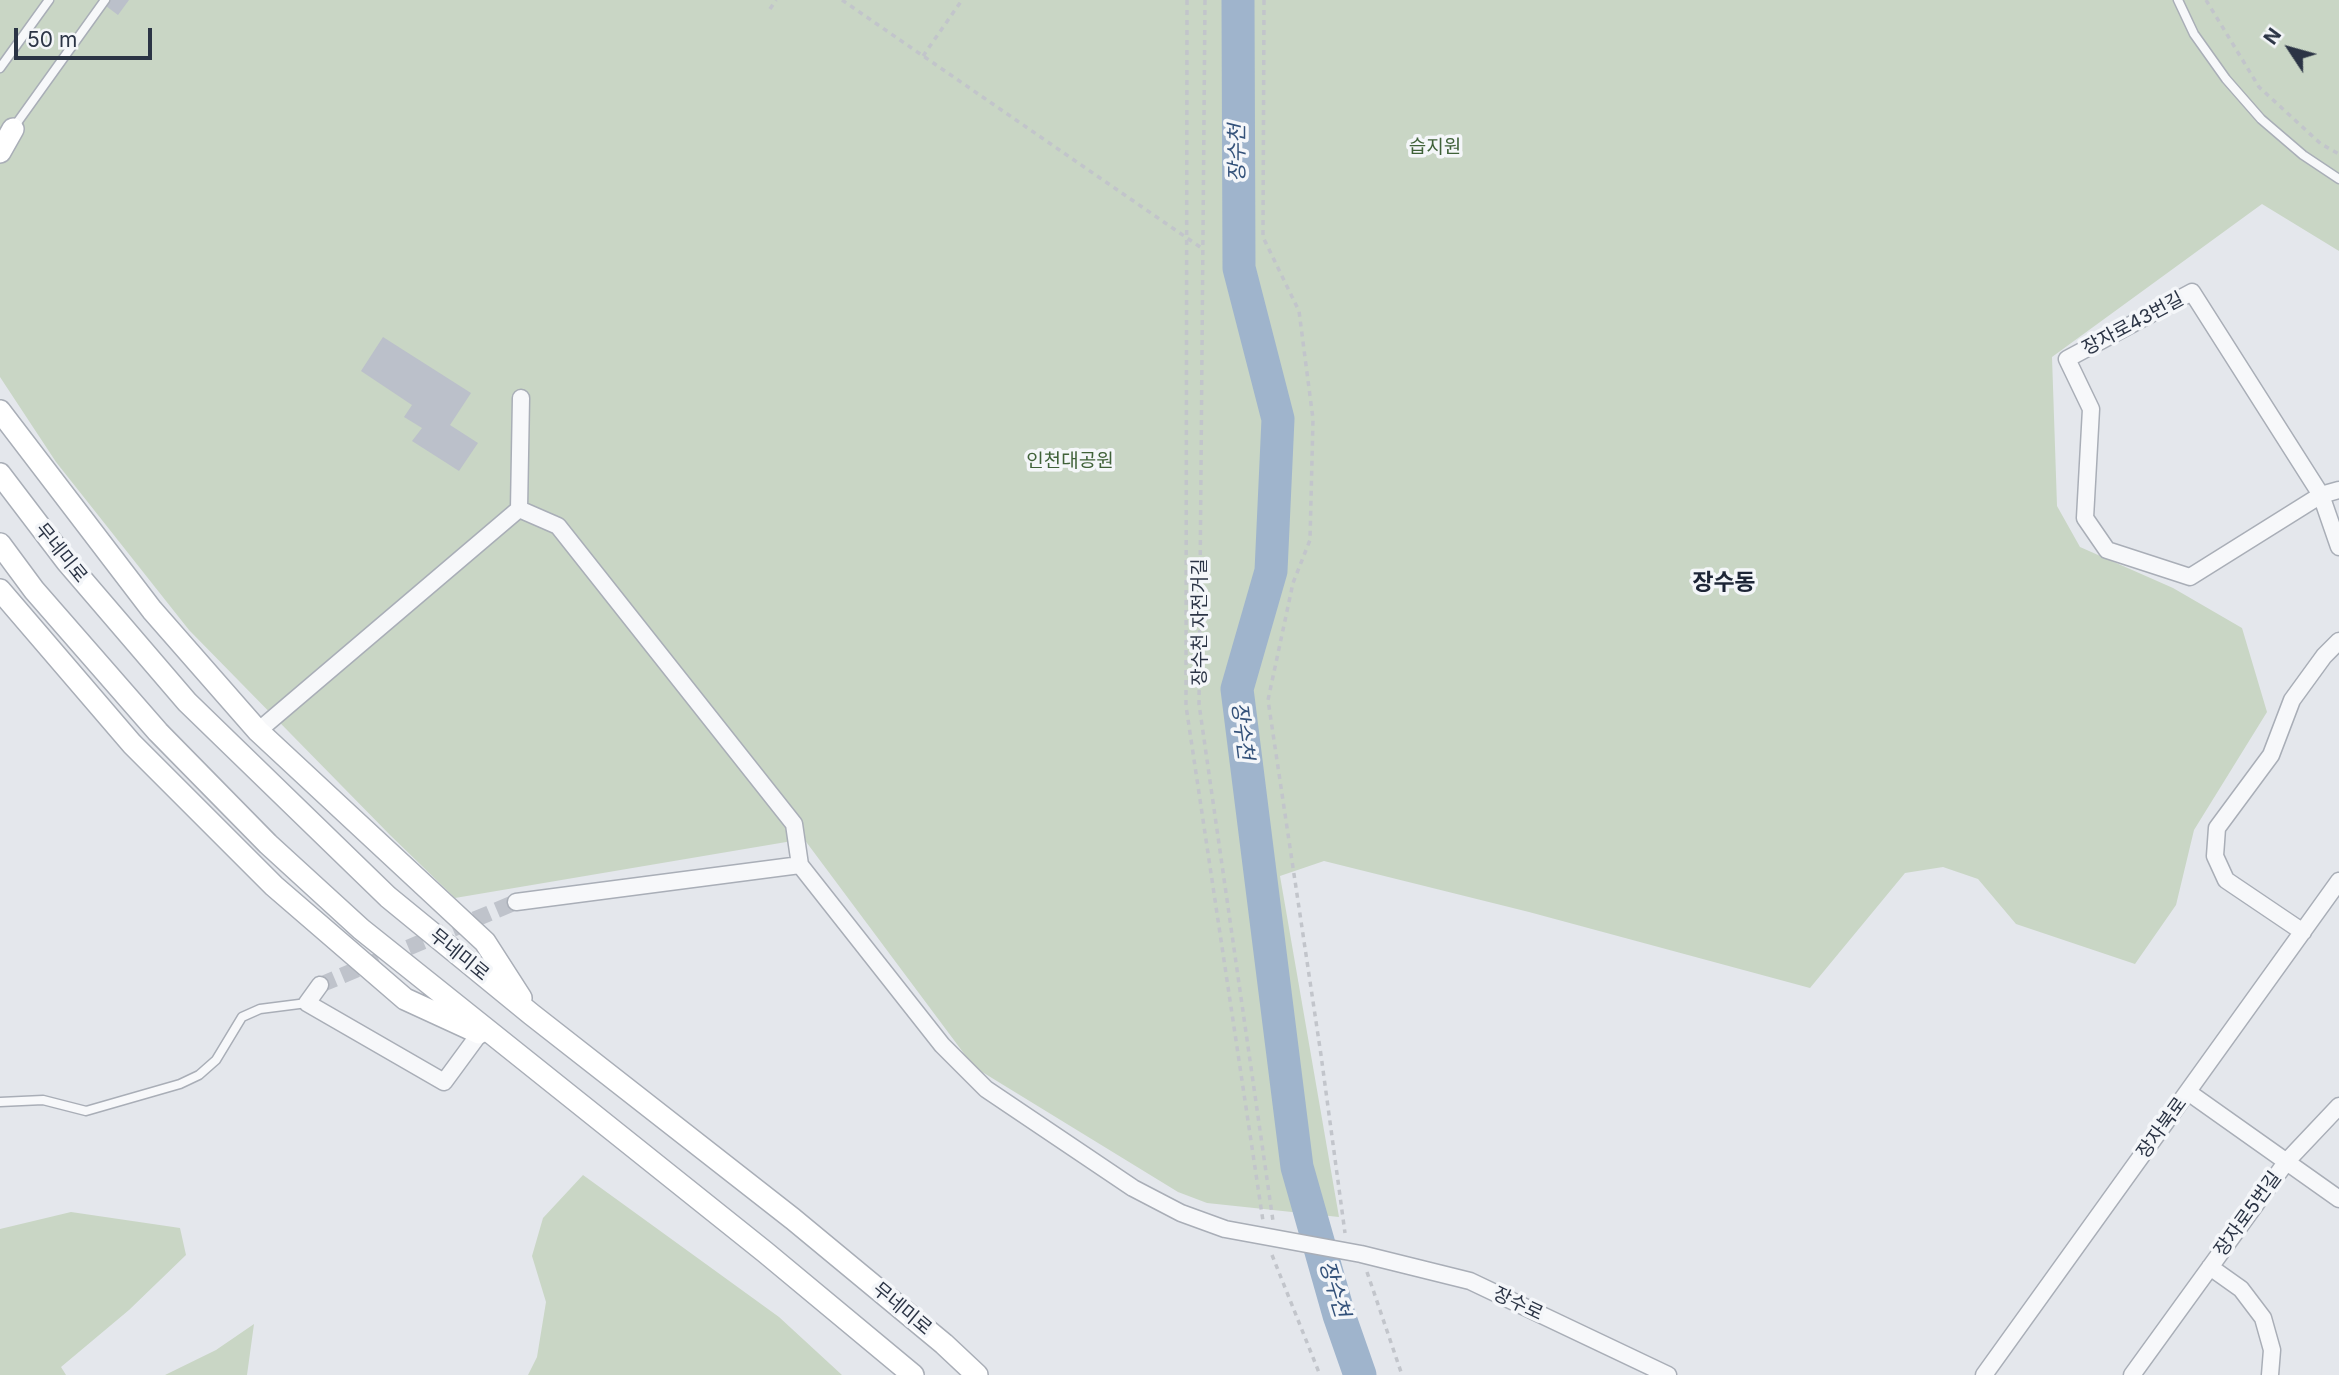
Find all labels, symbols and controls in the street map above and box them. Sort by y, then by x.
scale bar [18,14,156,58]
north arrow [2255,14,2325,84]
text: N [2259,24,2286,49]
text: 50 m [27,27,77,52]
water label: 장수천 [1225,124,1251,182]
park label: 습지원 [1409,136,1461,158]
street label: 장자로43번길 [2078,288,2188,360]
park label: 인천대공원 [1026,450,1114,472]
street label: 무네미로 [30,519,92,587]
street label: 장수천 자전거길 [1189,558,1211,686]
district label: 장수동 [1692,569,1756,597]
water label: 장수천 [1226,701,1258,761]
street label: 무네미로 [425,924,493,986]
street label: 장자북로 [2132,1093,2192,1163]
street label: 장자로5번길 [2210,1167,2286,1261]
water label: 장수천 [1313,1258,1355,1320]
street label: 무네미로 [868,1278,936,1340]
street label: 장수로 [1489,1283,1547,1325]

